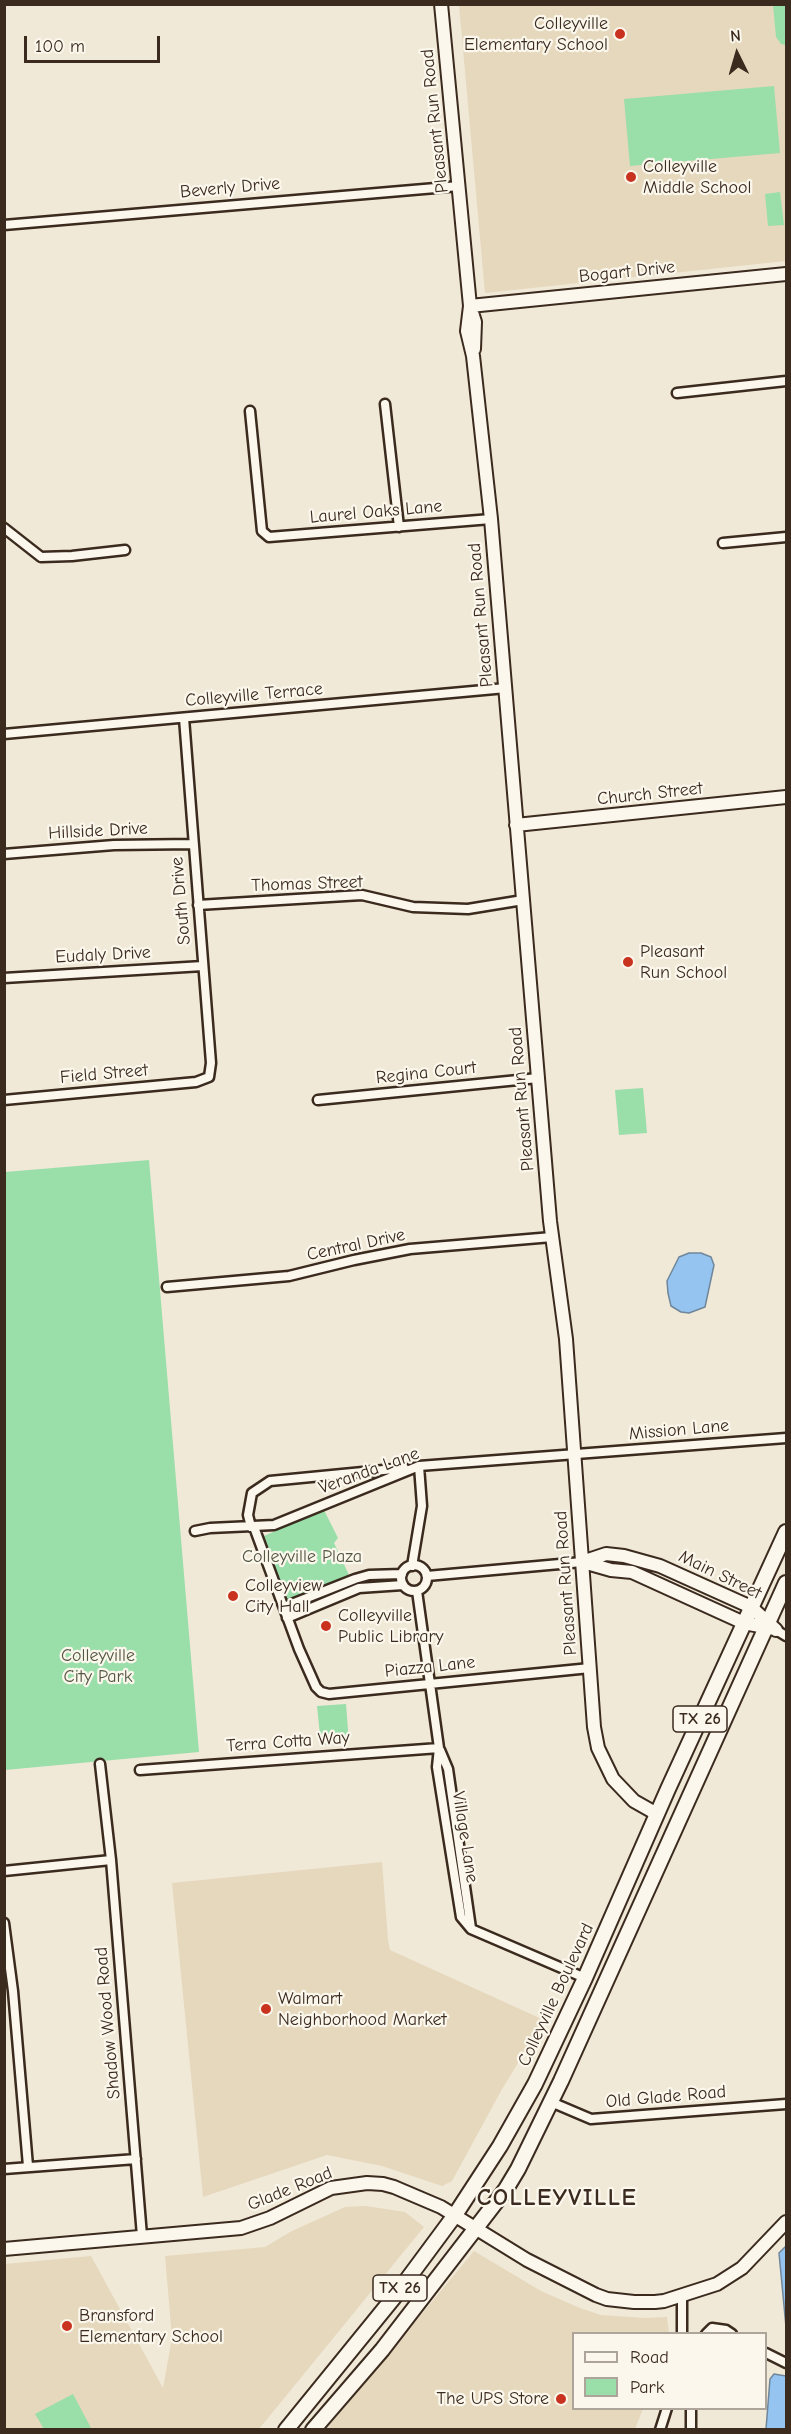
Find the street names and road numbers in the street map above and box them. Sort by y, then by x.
street label: Pleasant Run Road [417,48,453,194]
street label: Beverly Drive [179,173,281,203]
street label: Bogart Drive [578,256,676,288]
street label: Laurel Oaks Lane [309,495,443,529]
street label: Pleasant Run Road [464,542,498,688]
street label: Colleyville Terrace [184,678,324,712]
street label: Church Street [596,778,704,810]
street label: Hillside Drive [48,818,148,844]
street label: South Drive [166,856,196,946]
street label: Thomas Street [251,871,363,897]
street label: Eudaly Drive [55,942,151,968]
street label: Pleasant Run Road [505,1026,539,1172]
street label: Regina Court [375,1057,477,1089]
street label: Field Street [59,1059,149,1089]
street label: Central Drive [305,1224,407,1266]
street label: Mission Lane [628,1415,730,1445]
street label: Veranda Lane [316,1443,422,1499]
street label: Pleasant Run Road [550,1510,582,1656]
street label: Main Street [675,1546,765,1604]
street label: Piazza Lane [384,1652,476,1682]
road number: TX 26 [673,1706,727,1732]
street label: Terra Cotta Way [226,1727,350,1757]
street label: Village Lane [447,1790,483,1884]
street label: Colleyville Boulevard [513,1920,599,2070]
street label: Shadow Wood Road [91,1946,125,2100]
street label: Old Glade Road [605,2081,727,2113]
street label: Glade Road [244,2162,336,2216]
road number: TX 26 [373,2275,427,2301]

